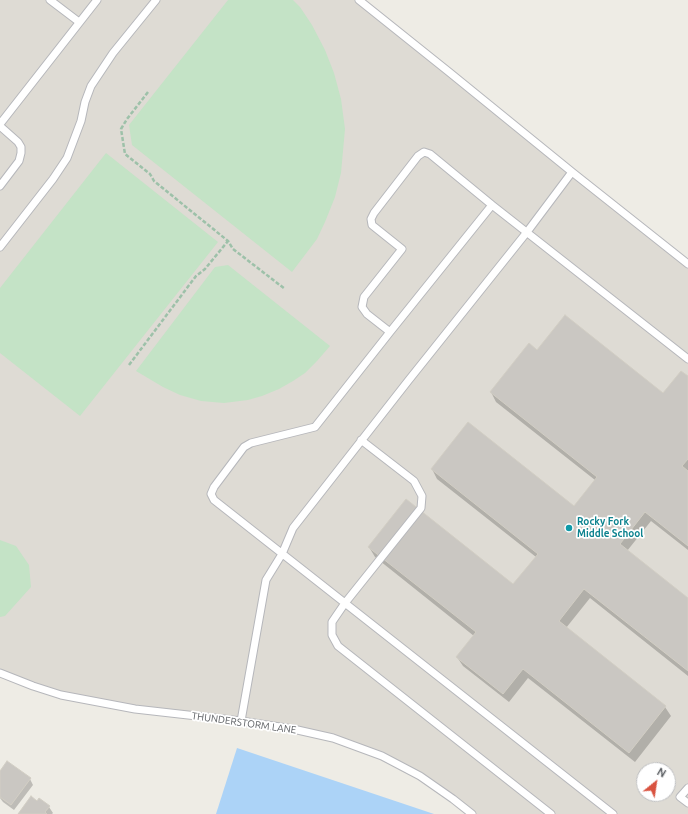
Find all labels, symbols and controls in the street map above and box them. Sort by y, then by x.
place label: Rocky Fork Middle School [577,516,643,540]
marker: Rocky Fork Middle School [564,523,574,533]
street label: THUNDERSTORM LANE [191,710,297,736]
north arrow [636,762,676,802]
text: N [655,765,668,780]

